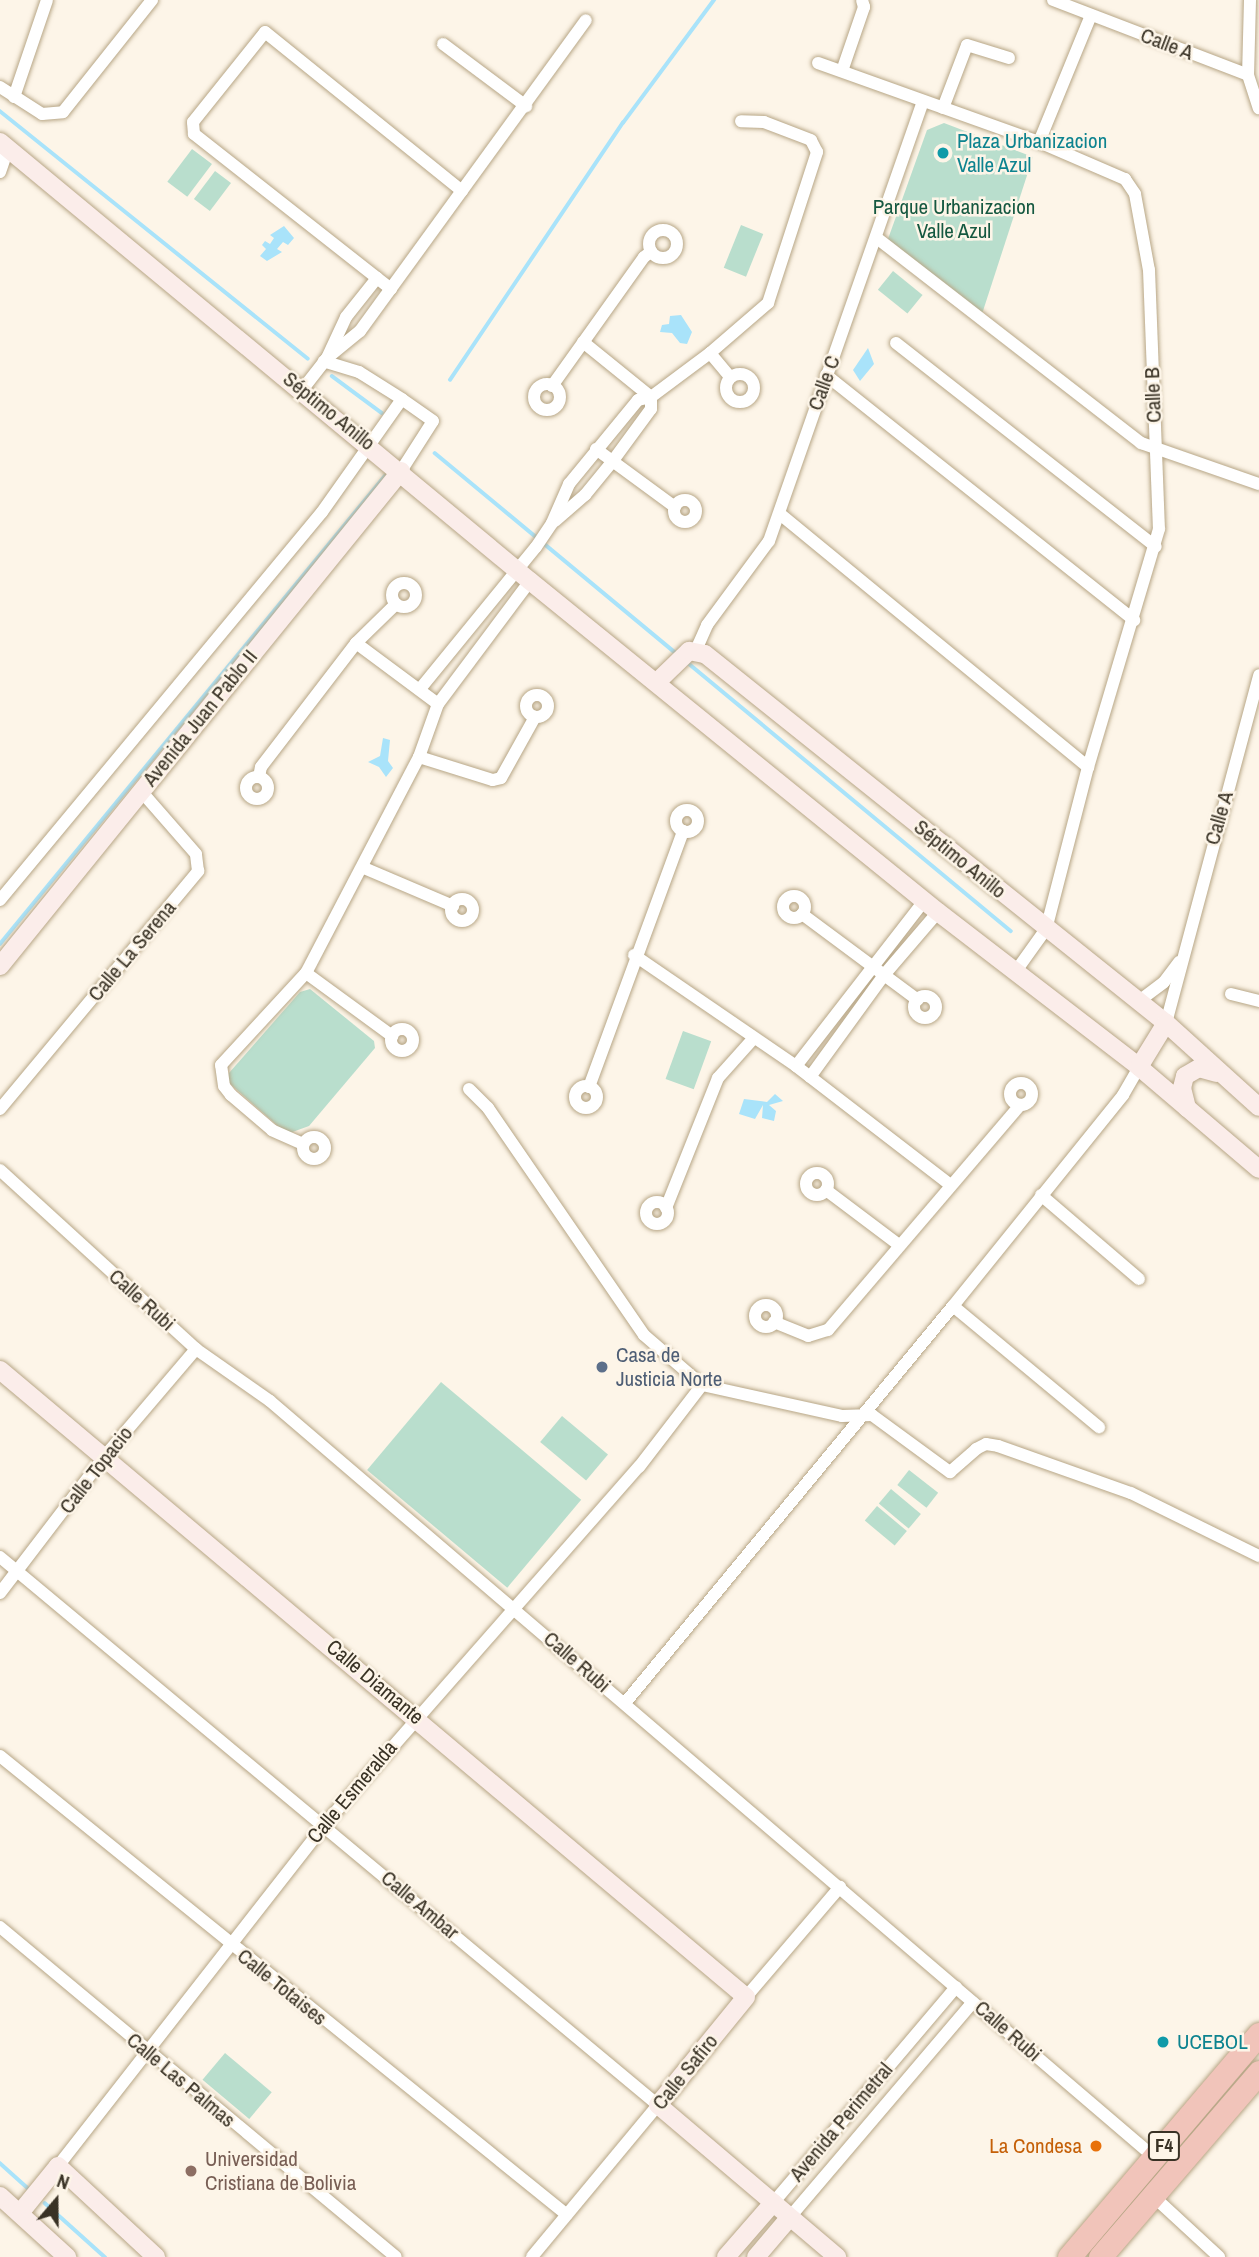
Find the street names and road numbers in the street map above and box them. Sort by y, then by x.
street label: Calle A [1137,22,1197,66]
street label: Calle C [803,352,845,414]
street label: Séptimo Anillo [278,366,380,456]
street label: Calle B [1139,367,1167,423]
street label: Avenida Juan Pablo II [137,645,263,791]
street label: Calle A [1199,788,1239,848]
street label: Séptimo Anillo [909,814,1011,904]
street label: Calle La Serena [83,896,181,1006]
street label: Calle Rubi [104,1264,180,1336]
street label: Calle Topacio [54,1421,138,1519]
street label: Calle Rubi [538,1626,616,1698]
street label: Calle Diamante [321,1634,429,1730]
street label: Calle Esmeralda [302,1736,402,1848]
street label: Calle Ambar [376,1865,464,1945]
street label: Calle Totaises [232,1943,332,2031]
street label: Calle Rubi [969,1995,1047,2067]
street label: Calle Las Palmas [122,2027,240,2133]
street label: Calle Safiro [647,2029,723,2115]
street label: Avenida Perimetral [784,2058,898,2186]
road number: F4 [1146,2130,1182,2162]

